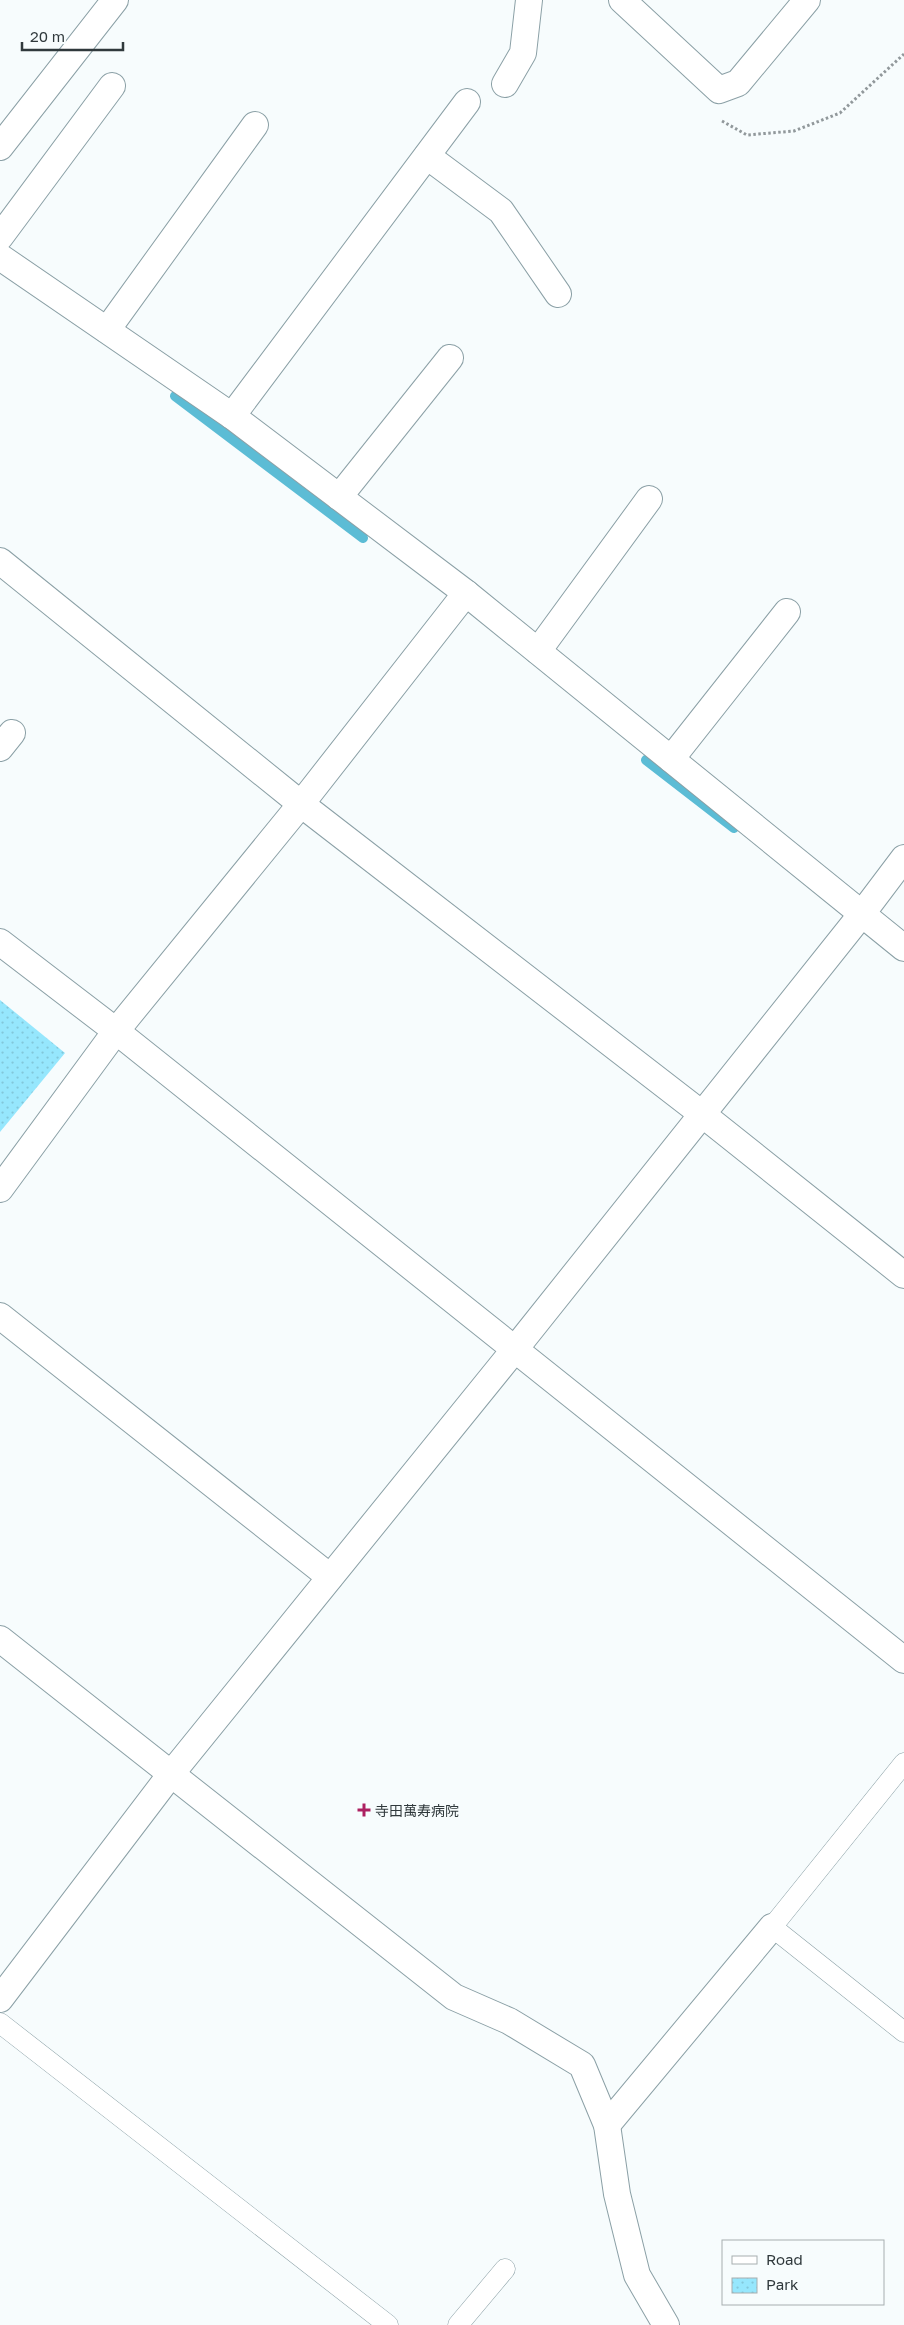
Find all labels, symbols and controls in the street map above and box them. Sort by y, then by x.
scale bar [22,20,124,52]
text: 20 m [30,27,65,45]
place label: 寺田萬寿病院 [375,1802,459,1819]
marker: 寺田萬寿病院 [357,1803,371,1817]
legend [722,2240,884,2305]
text: Road [766,2250,803,2268]
text: Park [766,2275,799,2293]

